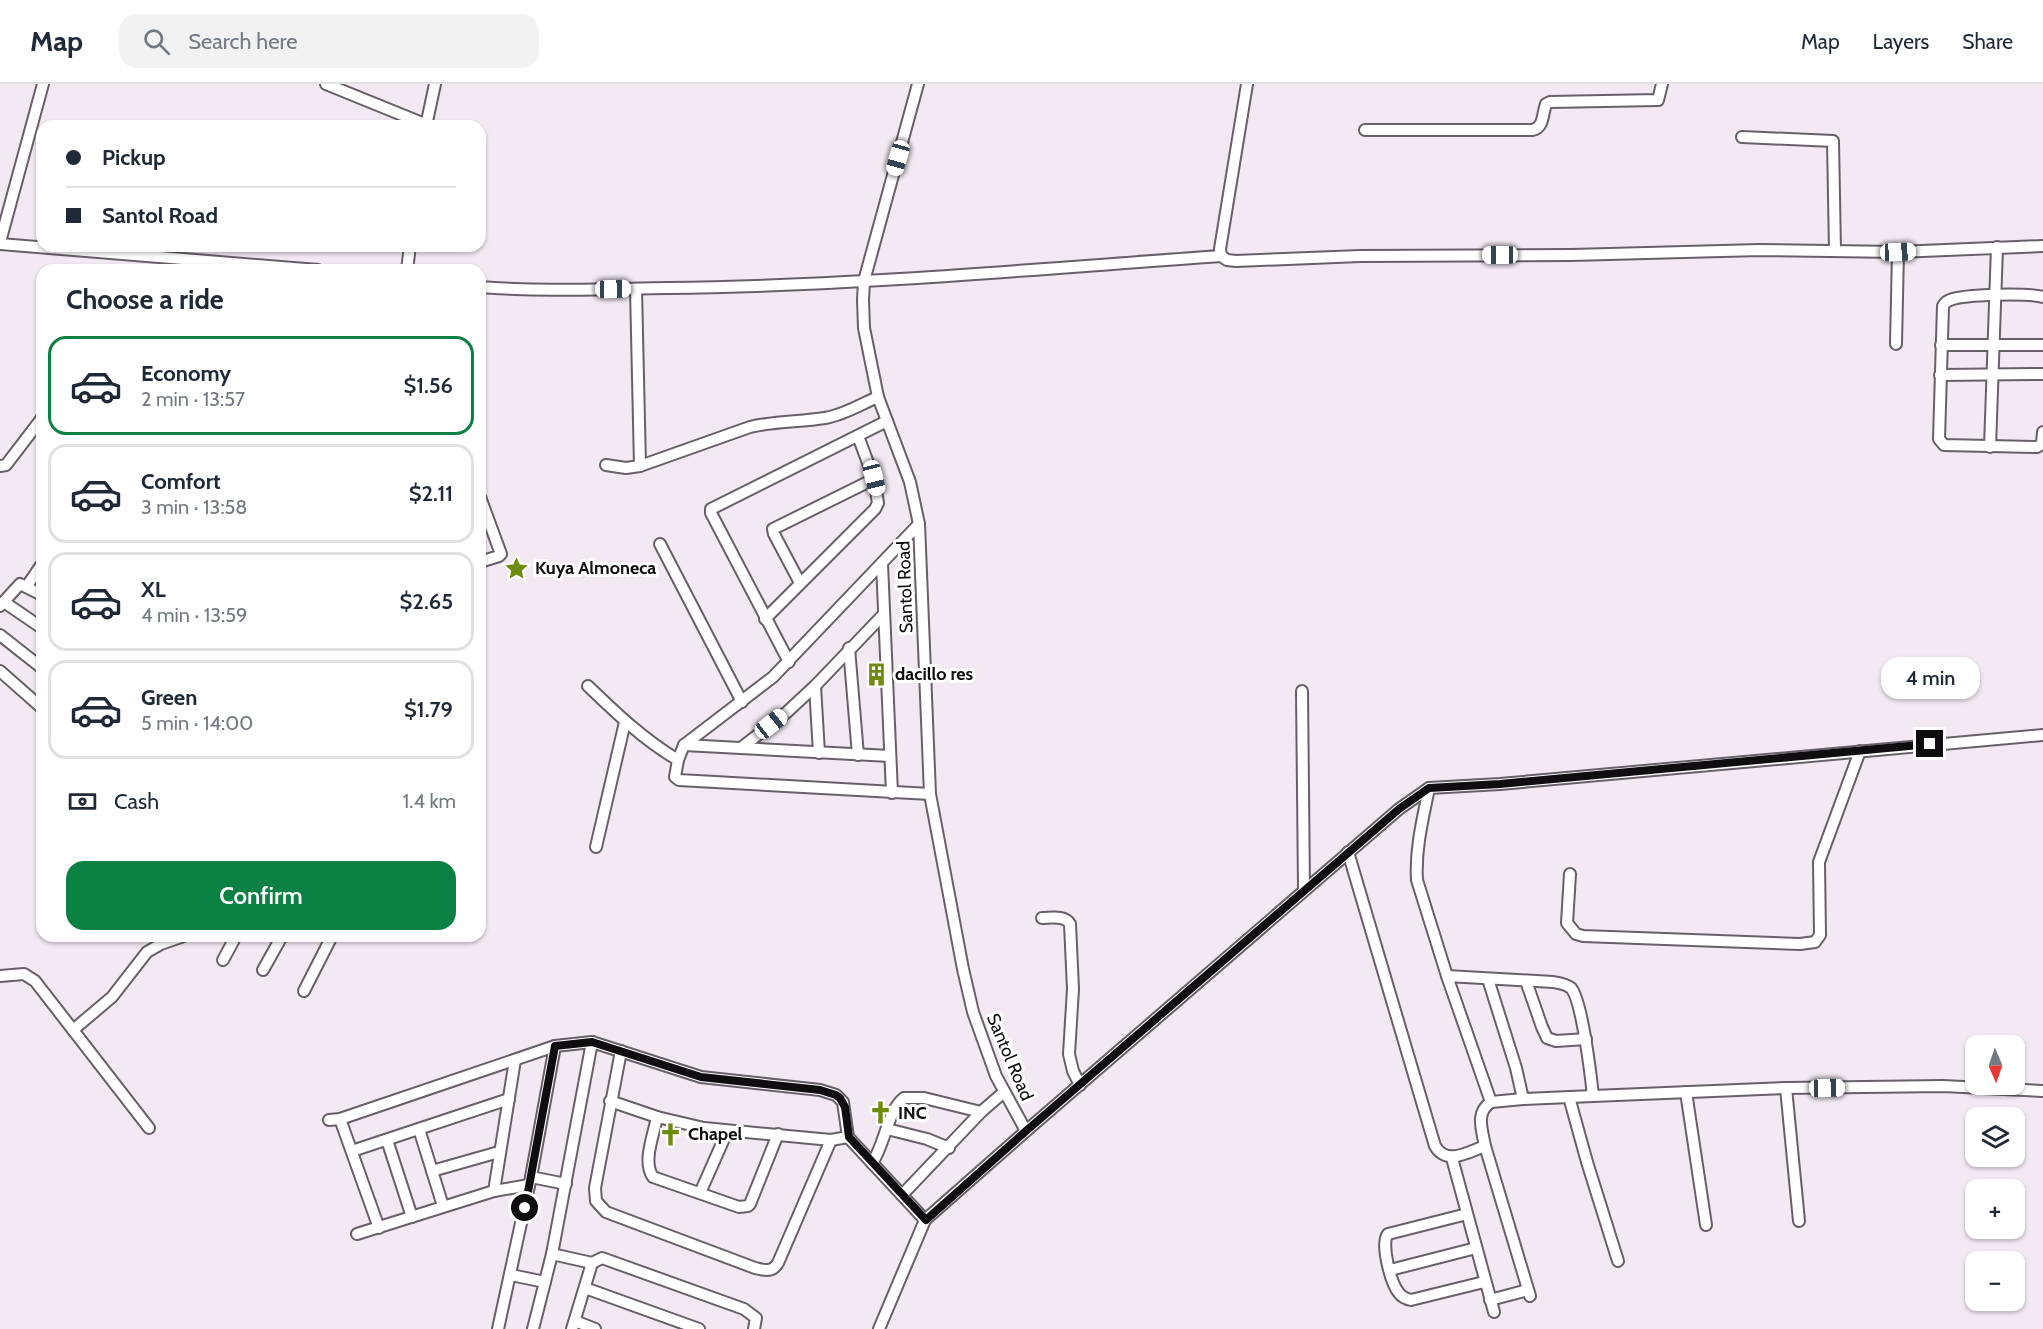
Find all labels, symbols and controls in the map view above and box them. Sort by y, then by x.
search box [119,14,539,68]
text: Map [30,24,83,58]
icon: search [140,25,173,58]
text: Search here [188,28,297,55]
text: Map [1801,29,1840,54]
text: Layers [1873,29,1929,54]
text: Share [1962,29,2013,54]
car [884,138,912,178]
text: Pickup [102,144,166,171]
text: Santol Road [102,202,218,229]
car [1880,242,1916,262]
car [1482,246,1518,264]
car [595,280,631,298]
text: Choose a ride [66,283,224,316]
icon: car [69,359,123,413]
text: Economy [141,360,231,387]
text: $1.56 [403,372,453,399]
text: 2 min · 13:57 [141,387,245,411]
car [861,458,887,498]
icon: car [69,467,123,521]
text: Comfort [141,468,220,495]
text: $2.11 [409,480,453,507]
text: 3 min · 13:58 [141,495,247,519]
street label: Santol Road [892,540,918,634]
place icon: Kuya Almoneca [504,555,530,581]
place label: Kuya Almoneca [535,557,656,579]
icon: car [69,575,123,629]
text: XL [141,576,166,603]
text: $2.65 [400,588,453,615]
text: 4 min · 13:59 [141,603,247,627]
callout: 4 min [1880,657,1980,699]
building icon: dacillo res [864,661,890,687]
place label: dacillo res [895,663,973,685]
text: 4 min [1906,666,1955,690]
icon: car [69,683,123,737]
text: Green [141,684,197,711]
text: $1.79 [404,696,453,723]
car [751,706,791,742]
text: 5 min · 14:00 [141,711,253,735]
route end [1916,730,1943,757]
icon: cash [66,785,99,818]
text: Cash [114,788,159,815]
text: 1.4 km [403,789,456,813]
button: Confirm [66,861,456,930]
street label: Santol Road [982,1010,1038,1104]
north arrow [1965,1035,2025,1095]
map controls [1965,1035,2025,1311]
car [1809,1079,1845,1097]
church icon: INC [867,1100,893,1126]
place label: INC [898,1102,927,1124]
button: layers [1965,1107,2025,1167]
church icon: Chapel [657,1121,683,1147]
place label: Chapel [688,1123,742,1145]
button: + [1965,1179,2025,1239]
route start [511,1194,538,1221]
button: − [1965,1251,2025,1311]

